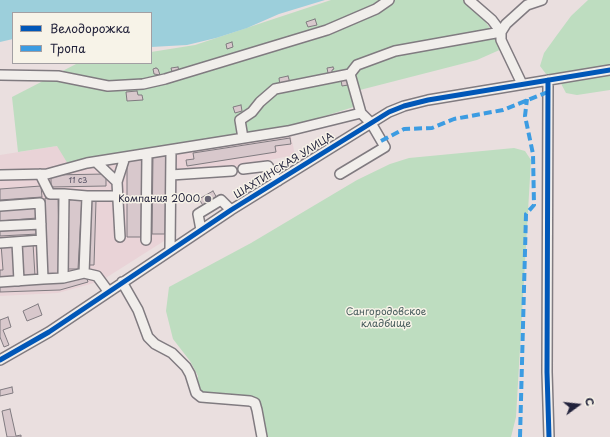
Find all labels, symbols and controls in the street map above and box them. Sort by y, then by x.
legend [12,12,152,64]
text: Велодорожка [50,19,130,37]
text: Тропа [50,39,86,57]
street label: ШАХТИНСКАЯ УЛИЦА [232,130,336,202]
house number: 11 с3 [69,176,87,186]
place label: Компания 2000 [118,193,200,205]
marker: Компания 2000 [203,194,213,204]
park label: Сангородовское кладбище [346,306,426,330]
north arrow [558,385,598,425]
text: С [581,396,599,408]

